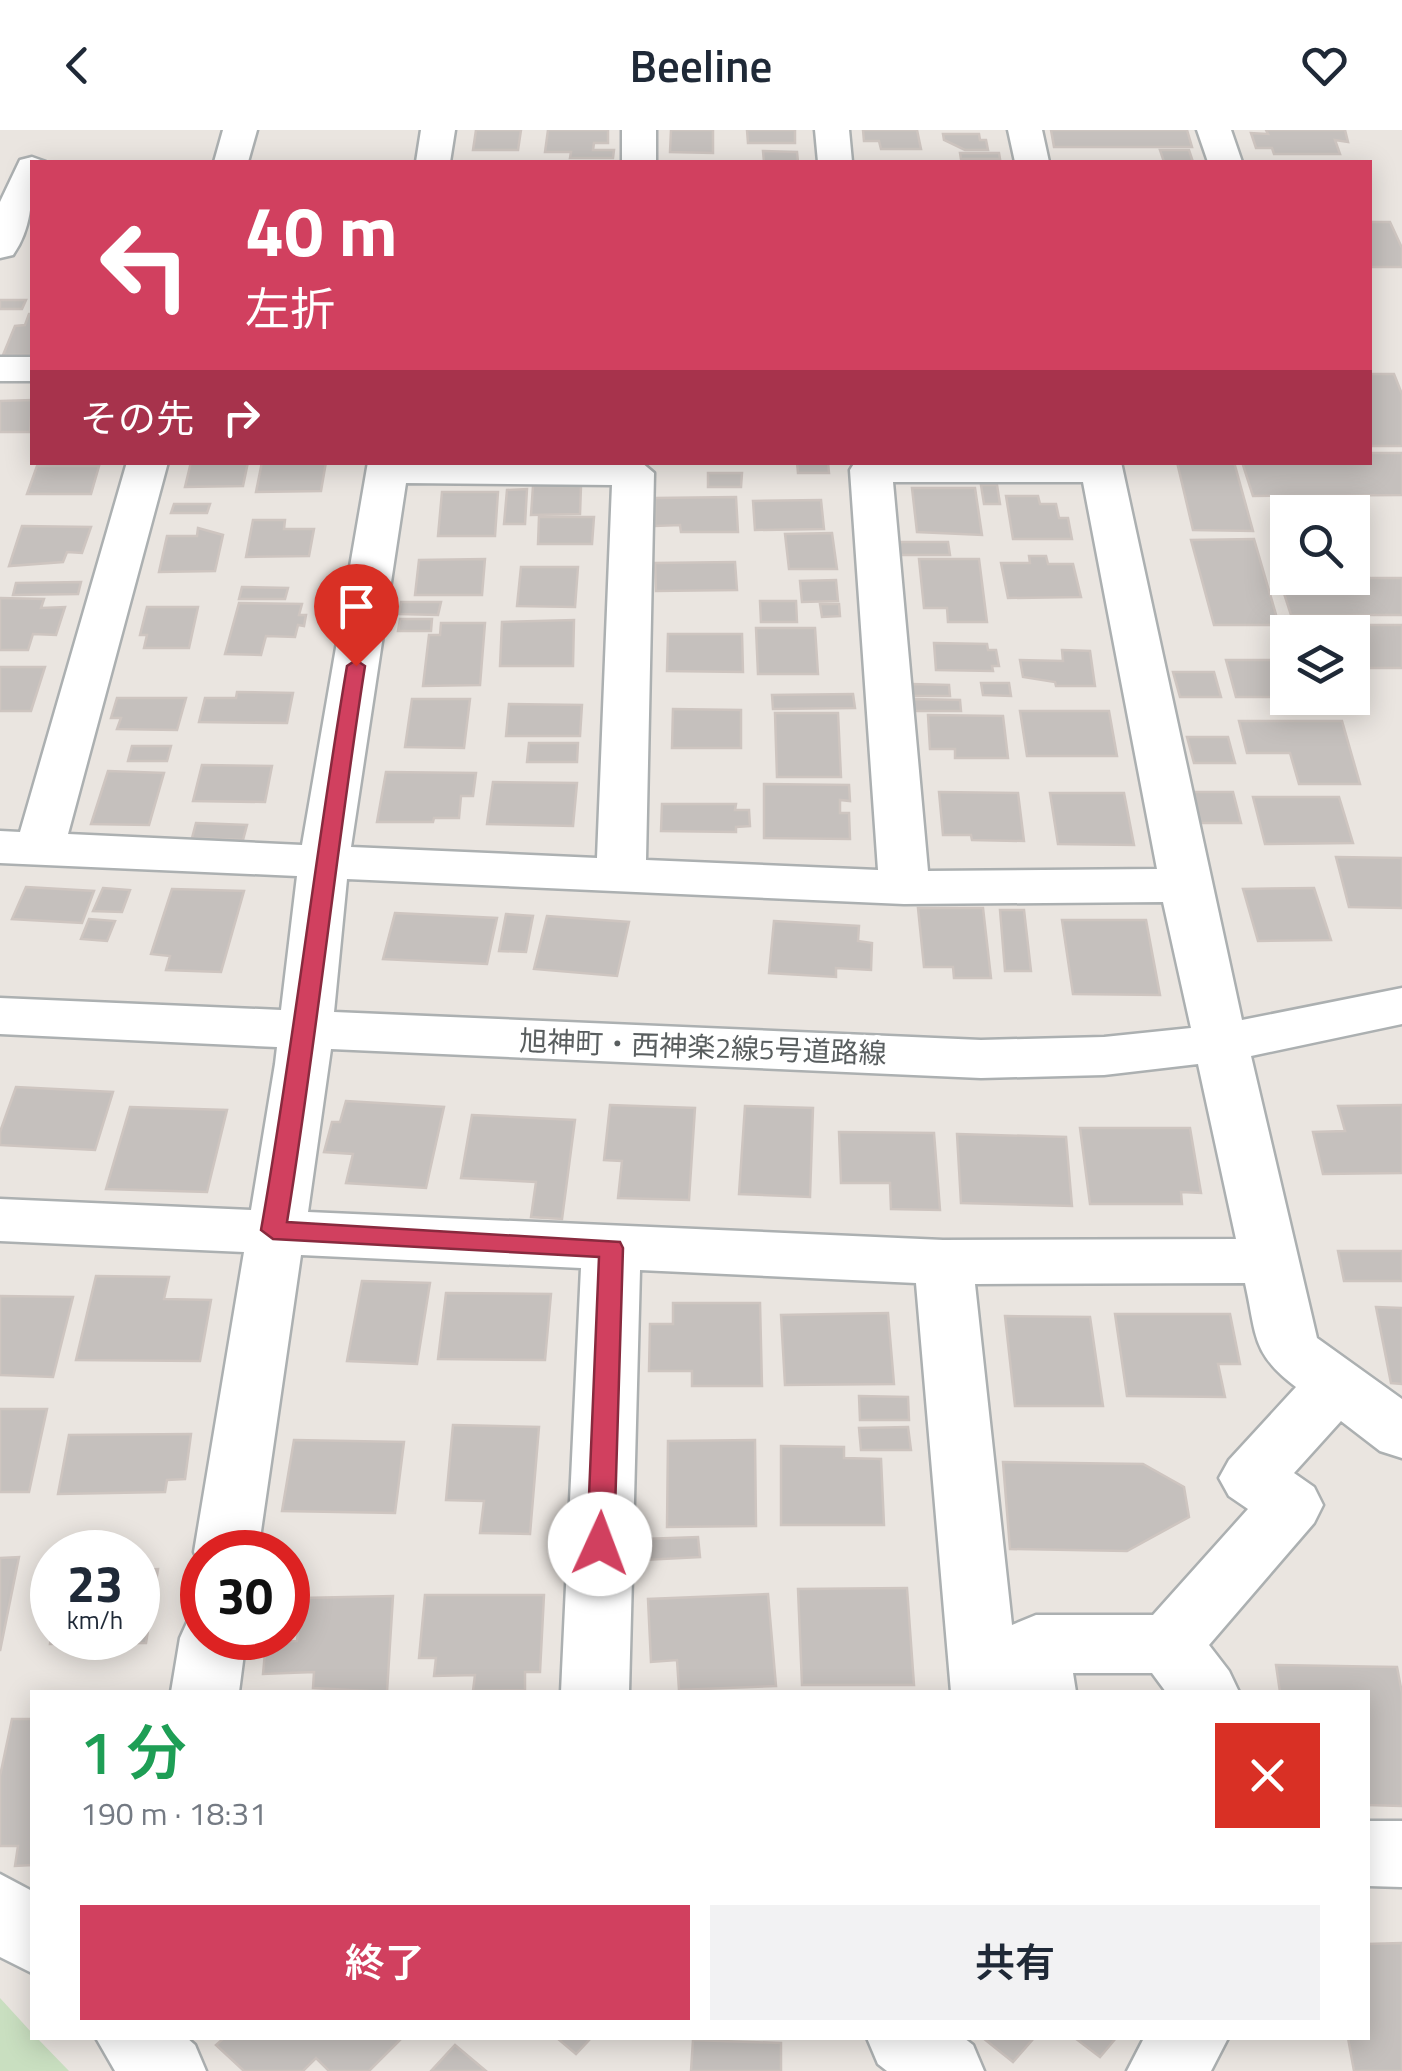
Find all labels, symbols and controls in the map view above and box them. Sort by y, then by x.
text: Beeline [630,31,772,99]
icon: back [50,38,105,93]
icon: heart [1297,38,1352,93]
text: 40 m [245,177,398,283]
icon: left [80,200,210,330]
text: 左折 [245,274,335,342]
text: その先 [80,389,194,447]
icon: right [214,390,269,445]
map controls [1270,495,1370,715]
button: search [1270,495,1370,595]
pin [314,564,399,667]
icon: arrive [329,579,384,634]
button: layers [1270,615,1370,715]
street label: 旭神町・西神楽2線5号道路線 [519,1019,887,1074]
position arrow [548,1492,652,1596]
speed limit sign: 30 [180,1530,310,1660]
text: 23 [67,1545,123,1621]
text: km/h [67,1601,123,1639]
text: 1 分 [80,1706,187,1797]
button: close [1215,1723,1320,1828]
text: 190 m · 18:31 [80,1789,267,1837]
button: 終了 [80,1905,690,2020]
button: 共有 [710,1905,1320,2020]

